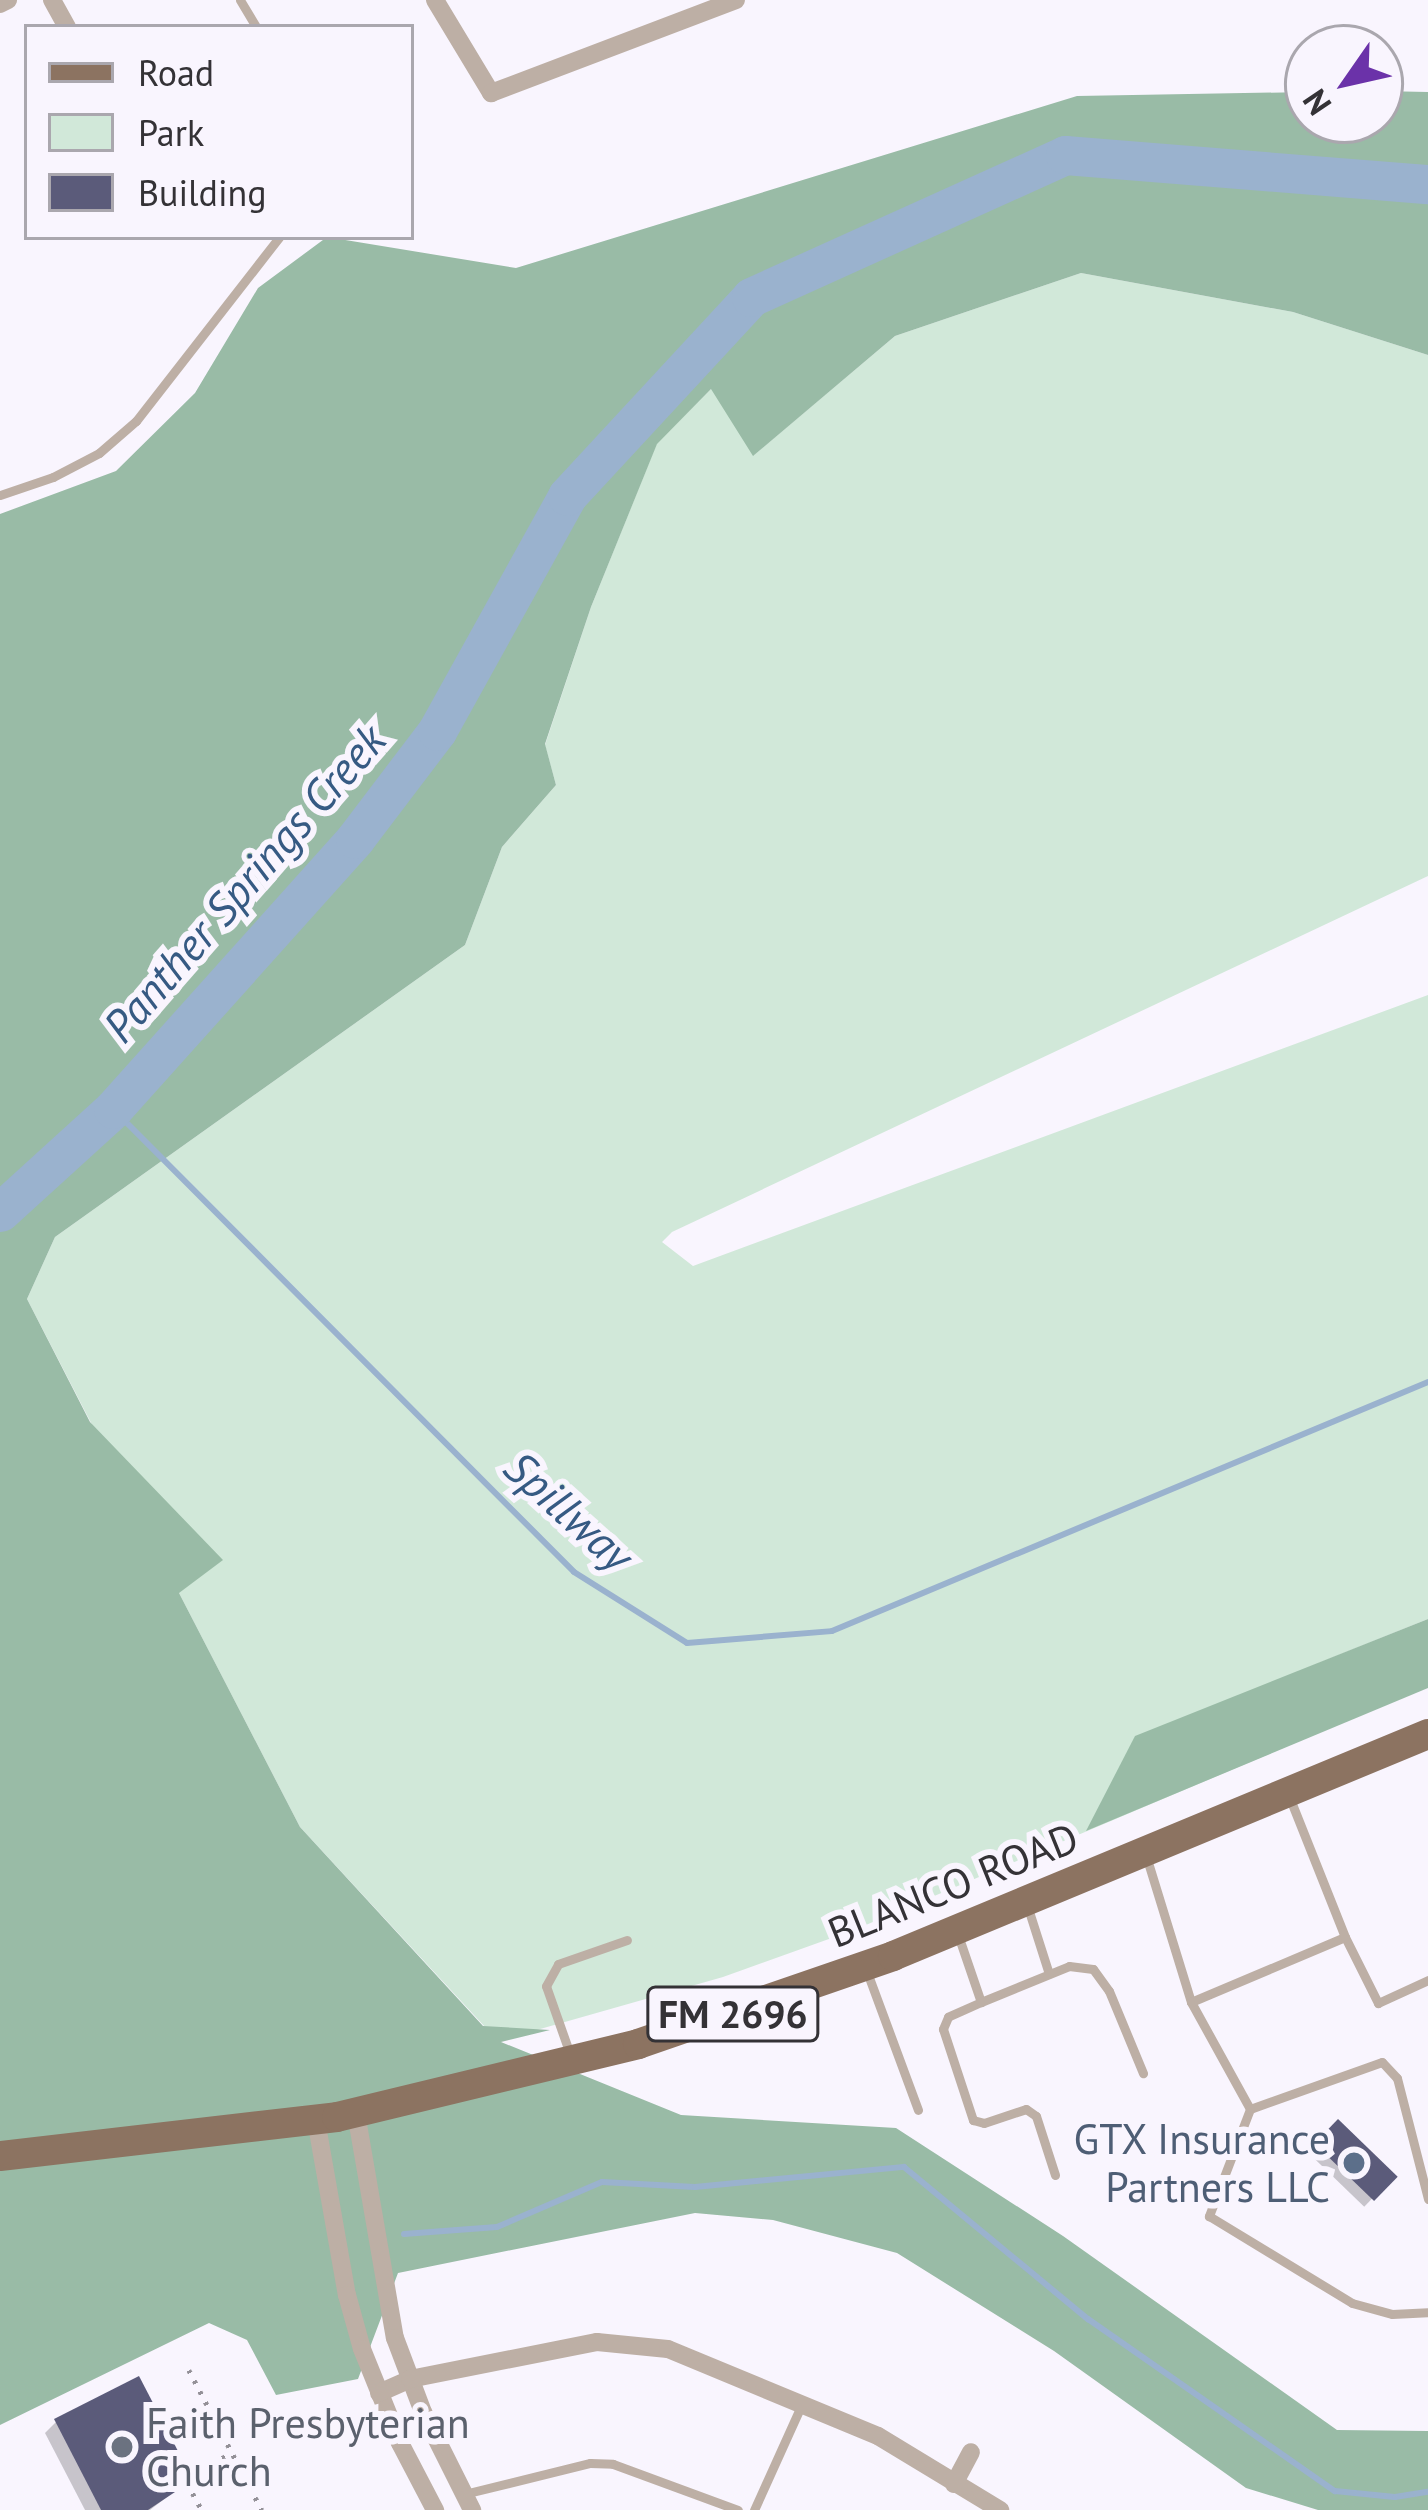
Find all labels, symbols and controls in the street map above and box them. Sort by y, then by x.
legend [24,24,414,240]
north arrow [1284,24,1404,144]
text: Road [138,49,214,96]
text: N [1292,82,1340,124]
text: Park [138,109,204,156]
text: Building [138,169,267,216]
water label: Panther Springs Creek [92,713,396,1053]
water label: Spillway [494,1439,644,1583]
street label: BLANCO ROAD [821,1812,1085,1958]
road number: FM 2696 [646,1981,820,2047]
place label: GTX Insurance Partners LLC [1072,2114,1330,2212]
marker: GTX Insurance Partners LLC [1341,2150,1367,2176]
place label: Faith Presbyterian Church [146,2398,470,2496]
marker: Faith Presbyterian Church [109,2434,135,2460]

